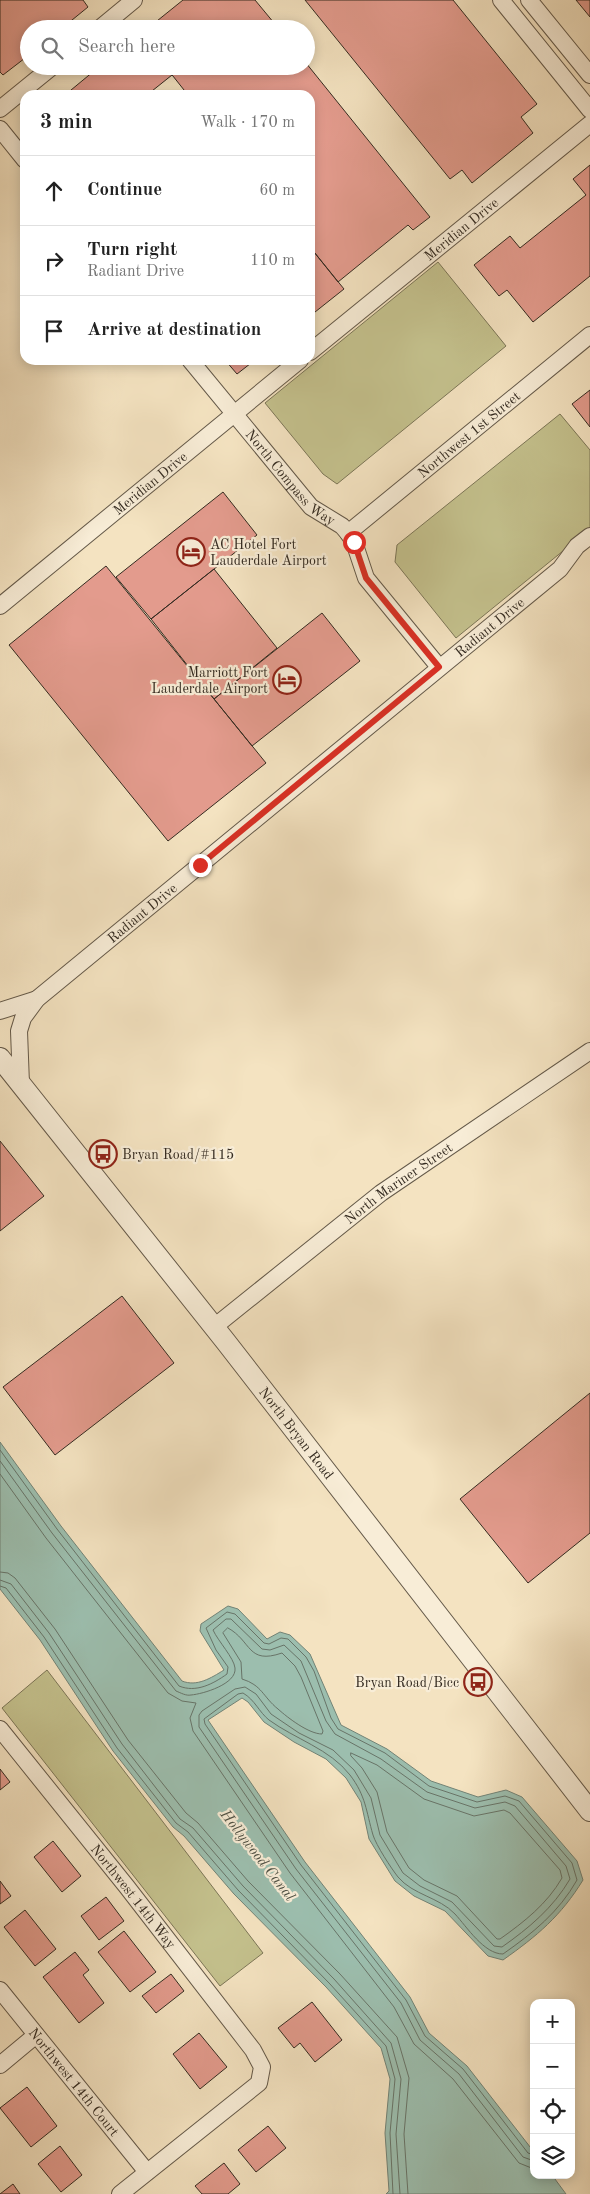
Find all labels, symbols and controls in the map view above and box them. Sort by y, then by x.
search box [20,20,315,75]
icon: search [38,34,66,62]
text: Search here [78,38,175,57]
text: 3 min [40,112,93,133]
text: Walk · 170 m [200,115,295,131]
icon: ahead [40,177,68,205]
text: Continue [87,181,162,200]
text: 60 m [259,183,295,199]
street label: Meridian Drive [422,196,501,264]
text: Turn right [87,241,177,260]
icon: right [40,247,68,275]
text: 110 m [250,253,295,269]
text: Radiant Drive [87,264,184,280]
icon: arrive [40,317,68,345]
text: Arrive at destination [87,321,261,340]
street label: Northwest 1st Street [415,389,523,481]
street label: North Compass Way [242,427,338,528]
street label: Meridian Drive [111,450,190,518]
route start [343,531,366,554]
hotel icon: AC Hotel Fort Lauderdale Airport [176,537,206,567]
place label: AC Hotel Fort Lauderdale Airport [210,538,327,568]
street label: Radiant Drive [453,595,527,660]
hotel icon: Marriott Fort Lauderdale Airport [272,665,302,695]
place label: Marriott Fort Lauderdale Airport [151,666,268,696]
route end [189,854,212,877]
street label: Radiant Drive [105,881,180,946]
bus stop icon: Bryan Road/#115 [88,1139,118,1169]
street label: North Mariner Street [342,1141,455,1227]
place label: Bryan Road/#115 [122,1148,234,1162]
street label: North Bryan Road [256,1385,336,1482]
bus stop icon: Bryan Road/Bicc [463,1667,493,1697]
place label: Bryan Road/Bicc [355,1676,459,1690]
water label: Hollywood Canal [216,1807,297,1905]
street label: Northwest 14th Way [88,1842,178,1952]
map controls [530,1999,575,2179]
button: + [530,1999,575,2044]
street label: Northwest 14th Court [26,2026,121,2139]
button: − [530,2044,575,2089]
button: locate [530,2089,575,2134]
button: layers [530,2134,575,2179]

